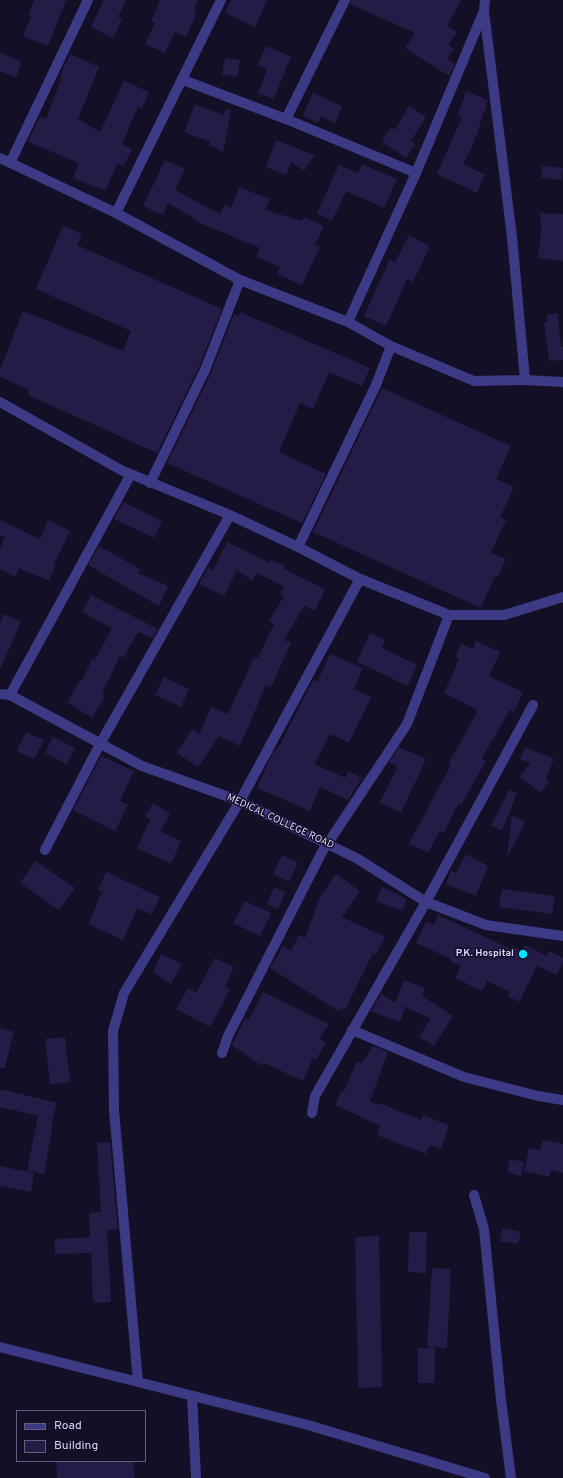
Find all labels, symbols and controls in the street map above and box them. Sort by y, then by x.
street label: MEDICAL COLLEGE ROAD [225,792,335,852]
place label: P.K. Hospital [456,948,514,960]
marker: P.K. Hospital [517,948,529,960]
legend [16,1410,146,1462]
text: Road [54,1418,82,1434]
text: Building [54,1438,98,1454]

